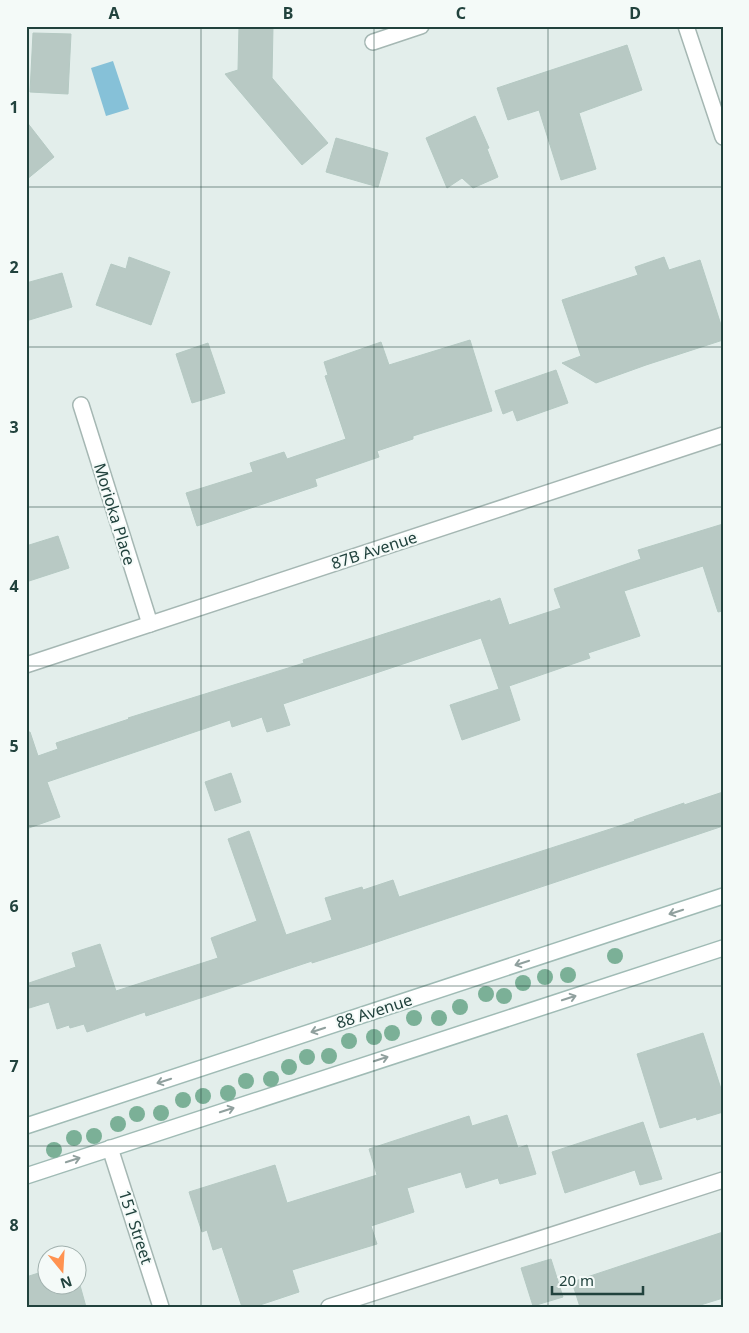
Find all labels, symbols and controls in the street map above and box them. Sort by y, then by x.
text: A [108,2,120,24]
text: B [283,2,293,24]
text: C [456,2,466,24]
text: D [629,2,641,24]
text: 1 [9,96,19,118]
text: 2 [9,256,19,278]
text: 3 [9,416,19,438]
street label: Morioka Place [89,460,141,568]
street label: 87B Avenue [328,526,420,574]
text: 4 [9,575,19,597]
text: 5 [9,735,19,757]
text: 6 [9,895,19,917]
one-way arrow [669,907,685,917]
one-way arrow [514,958,530,968]
street label: 88 Avenue [333,988,415,1034]
one-way arrow [561,993,577,1003]
one-way arrow [311,1026,326,1035]
one-way arrow [373,1054,389,1064]
text: 7 [9,1055,19,1077]
one-way arrow [156,1076,172,1086]
one-way arrow [219,1104,235,1114]
one-way arrow [64,1155,80,1165]
street label: 151 Street [114,1187,158,1267]
text: 8 [9,1214,19,1236]
north arrow [38,1246,88,1296]
scale bar [552,1263,643,1295]
text: 20 m [559,1270,594,1290]
text: N [58,1272,75,1294]

